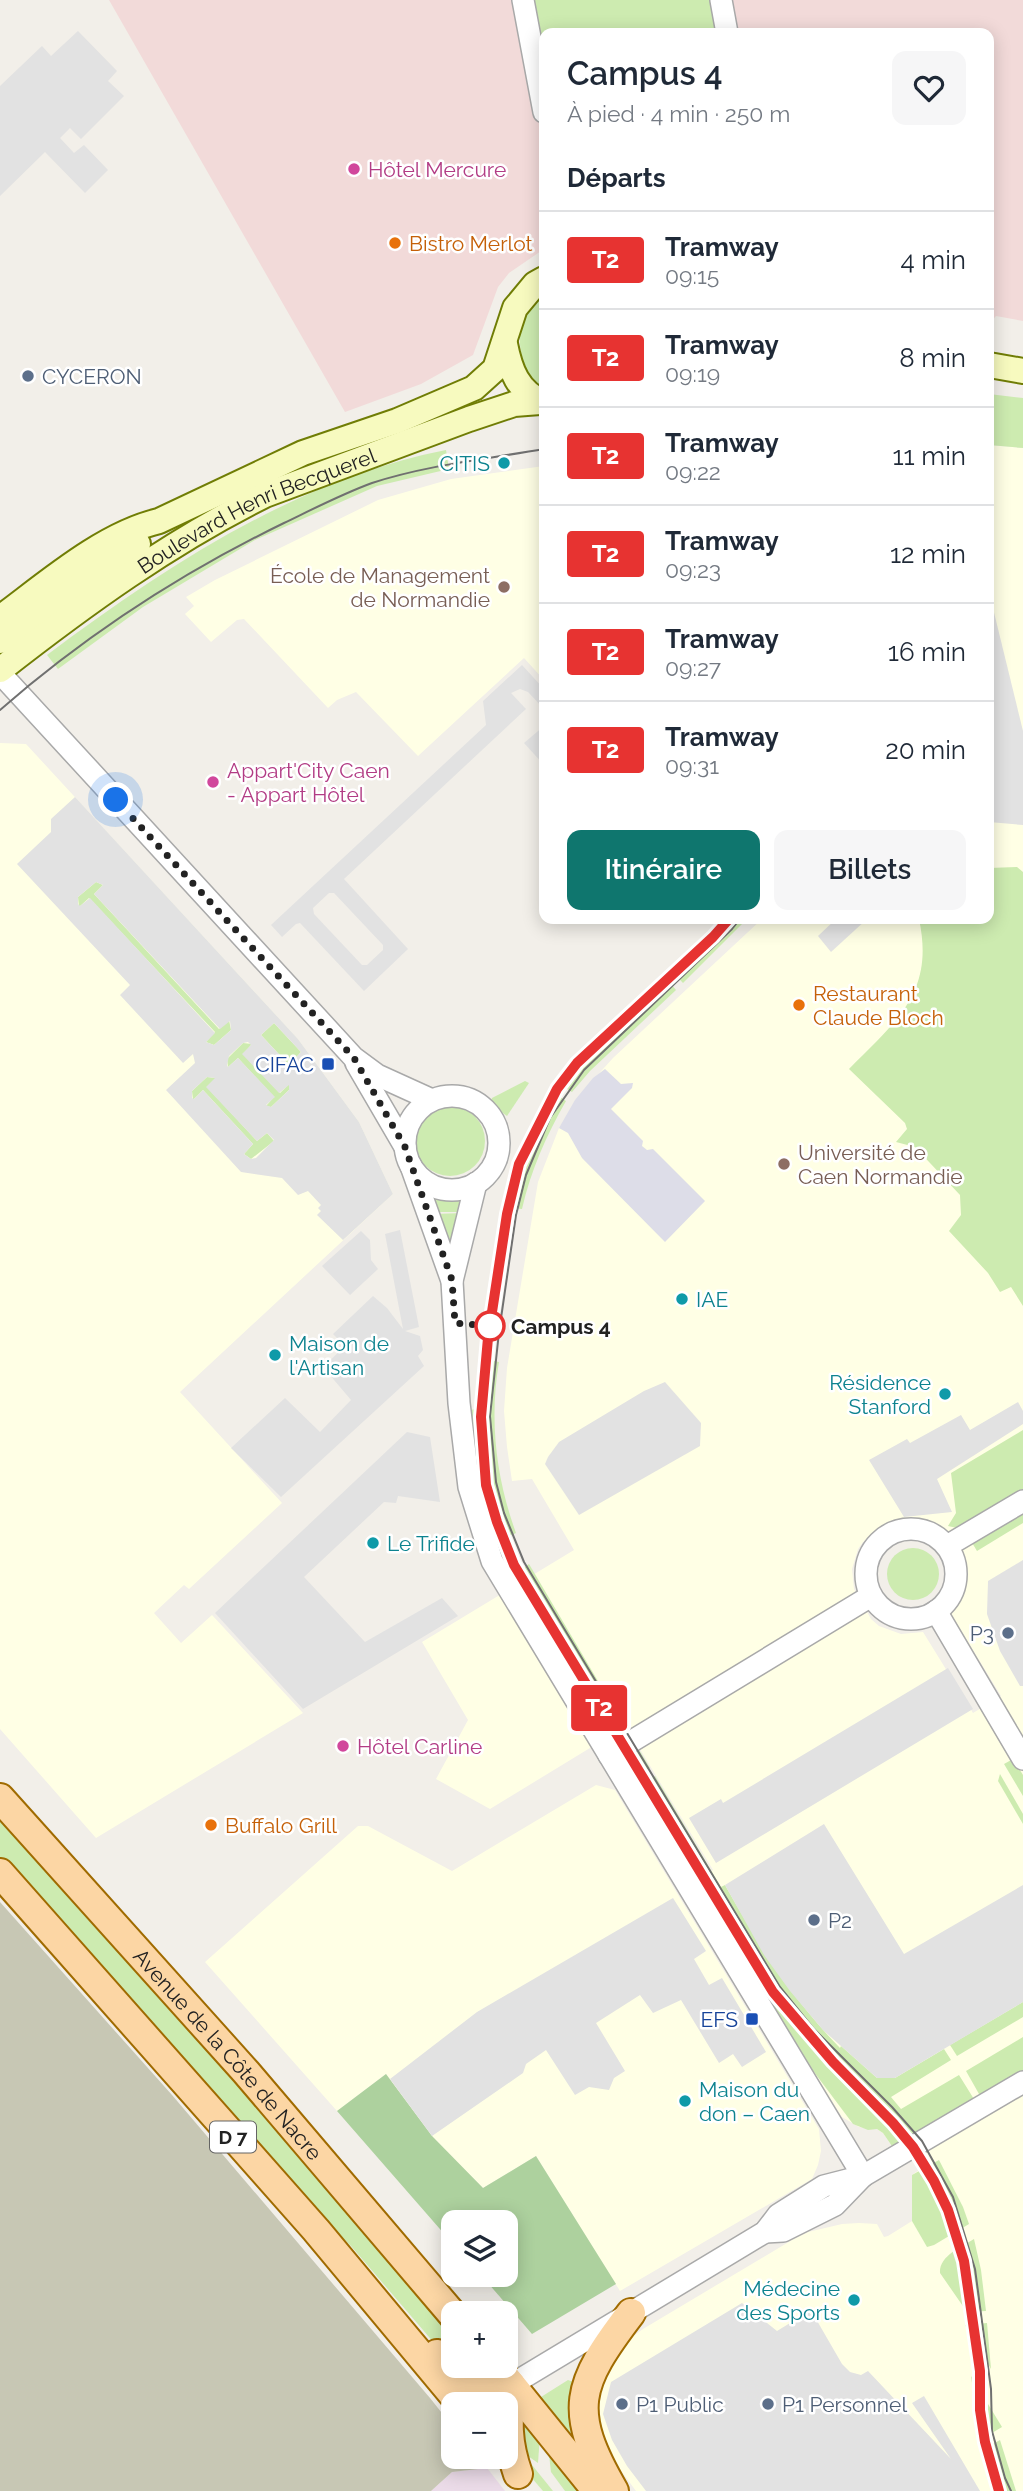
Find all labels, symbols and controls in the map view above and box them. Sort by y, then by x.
button: heart [892,51,966,125]
text: Campus 4 [567,54,723,93]
text: À pied · 4 min · 250 m [567,100,790,127]
place label: Hôtel Mercure [368,157,506,182]
marker: Hôtel Mercure [346,161,362,177]
text: Départs [567,163,666,193]
place label: Bistro Merlot [409,231,533,256]
text: Tramway [665,232,779,262]
marker: Bistro Merlot [387,235,403,251]
text: T2 [592,245,619,274]
text: 4 min [900,245,966,275]
text: 09:15 [665,262,719,289]
text: Tramway [665,330,779,360]
text: T2 [592,343,619,372]
text: 8 min [899,343,966,373]
text: 09:19 [665,360,720,387]
place label: CYCERON [42,364,142,389]
marker: CYCERON [20,368,36,384]
text: Tramway [665,428,779,458]
text: T2 [592,441,619,470]
text: 11 min [892,441,966,471]
street label: Boulevard Henri Becquerel [133,442,379,579]
place label: CITIS [440,451,490,476]
marker: CITIS [496,455,512,471]
text: 09:22 [665,458,721,485]
text: Tramway [665,526,779,556]
text: T2 [592,539,619,568]
text: 12 min [890,539,966,569]
text: 09:23 [665,556,721,583]
place label: École de Management de Normandie [270,563,490,612]
marker: École de Management de Normandie [496,579,512,595]
text: Tramway [665,624,779,654]
text: T2 [592,637,619,666]
text: 16 min [888,637,966,667]
text: 09:27 [665,654,721,681]
text: Tramway [665,722,779,752]
text: T2 [592,735,619,764]
text: 20 min [885,735,966,765]
text: 09:31 [665,752,719,779]
place label: Appart'City Caen - Appart Hôtel [227,758,390,807]
marker: Appart'City Caen - Appart Hôtel [205,774,221,790]
your location [98,782,133,817]
button: Itinéraire [567,830,760,910]
button: Billets [774,830,966,910]
place label: Restaurant Claude Bloch [813,981,944,1030]
marker: Restaurant Claude Bloch [791,997,807,1013]
place label: CIFAC [255,1052,314,1077]
marker: CIFAC [320,1056,336,1072]
place label: Université de Caen Normandie [798,1140,963,1189]
marker: Université de Caen Normandie [776,1156,792,1172]
place label: IAE [696,1287,728,1312]
marker: IAE [674,1291,690,1307]
marker: Campus 4 [475,1311,505,1341]
place label: Campus 4 [511,1314,611,1339]
place label: Maison de l'Artisan [289,1331,389,1380]
marker: Maison de l'Artisan [267,1347,283,1363]
place label: Résidence Stanford [829,1370,931,1419]
marker: Résidence Stanford [937,1386,953,1402]
place label: Le Trifide [387,1531,475,1556]
marker: Le Trifide [365,1535,381,1551]
place label: P3 [970,1621,994,1646]
marker: P3 [1000,1625,1016,1641]
line badge: T2 [568,1685,630,1731]
text: T2 [585,1693,613,1722]
place label: Hôtel Carline [357,1734,482,1759]
marker: Hôtel Carline [335,1738,351,1754]
place label: Buffalo Grill [225,1813,337,1838]
marker: Buffalo Grill [203,1817,219,1833]
place label: P2 [828,1908,852,1933]
marker: P2 [806,1912,822,1928]
street label: Avenue de la Côte de Nacre [129,1943,328,2165]
place label: EFS [700,2007,738,2032]
marker: EFS [744,2011,760,2027]
place label: Maison du don – Caen [699,2077,810,2126]
marker: Maison du don – Caen [677,2093,693,2109]
road number: D 7 [210,2122,256,2152]
map controls [441,2210,518,2469]
button: layers [441,2210,518,2287]
place label: Médecine des Sports [736,2276,840,2325]
marker: Médecine des Sports [846,2292,862,2308]
button: + [441,2301,518,2378]
button: − [441,2392,518,2469]
place label: P1 Public [636,2392,724,2417]
place label: P1 Personnel [782,2392,907,2417]
marker: P1 Public [614,2396,630,2412]
marker: P1 Personnel [760,2396,776,2412]

